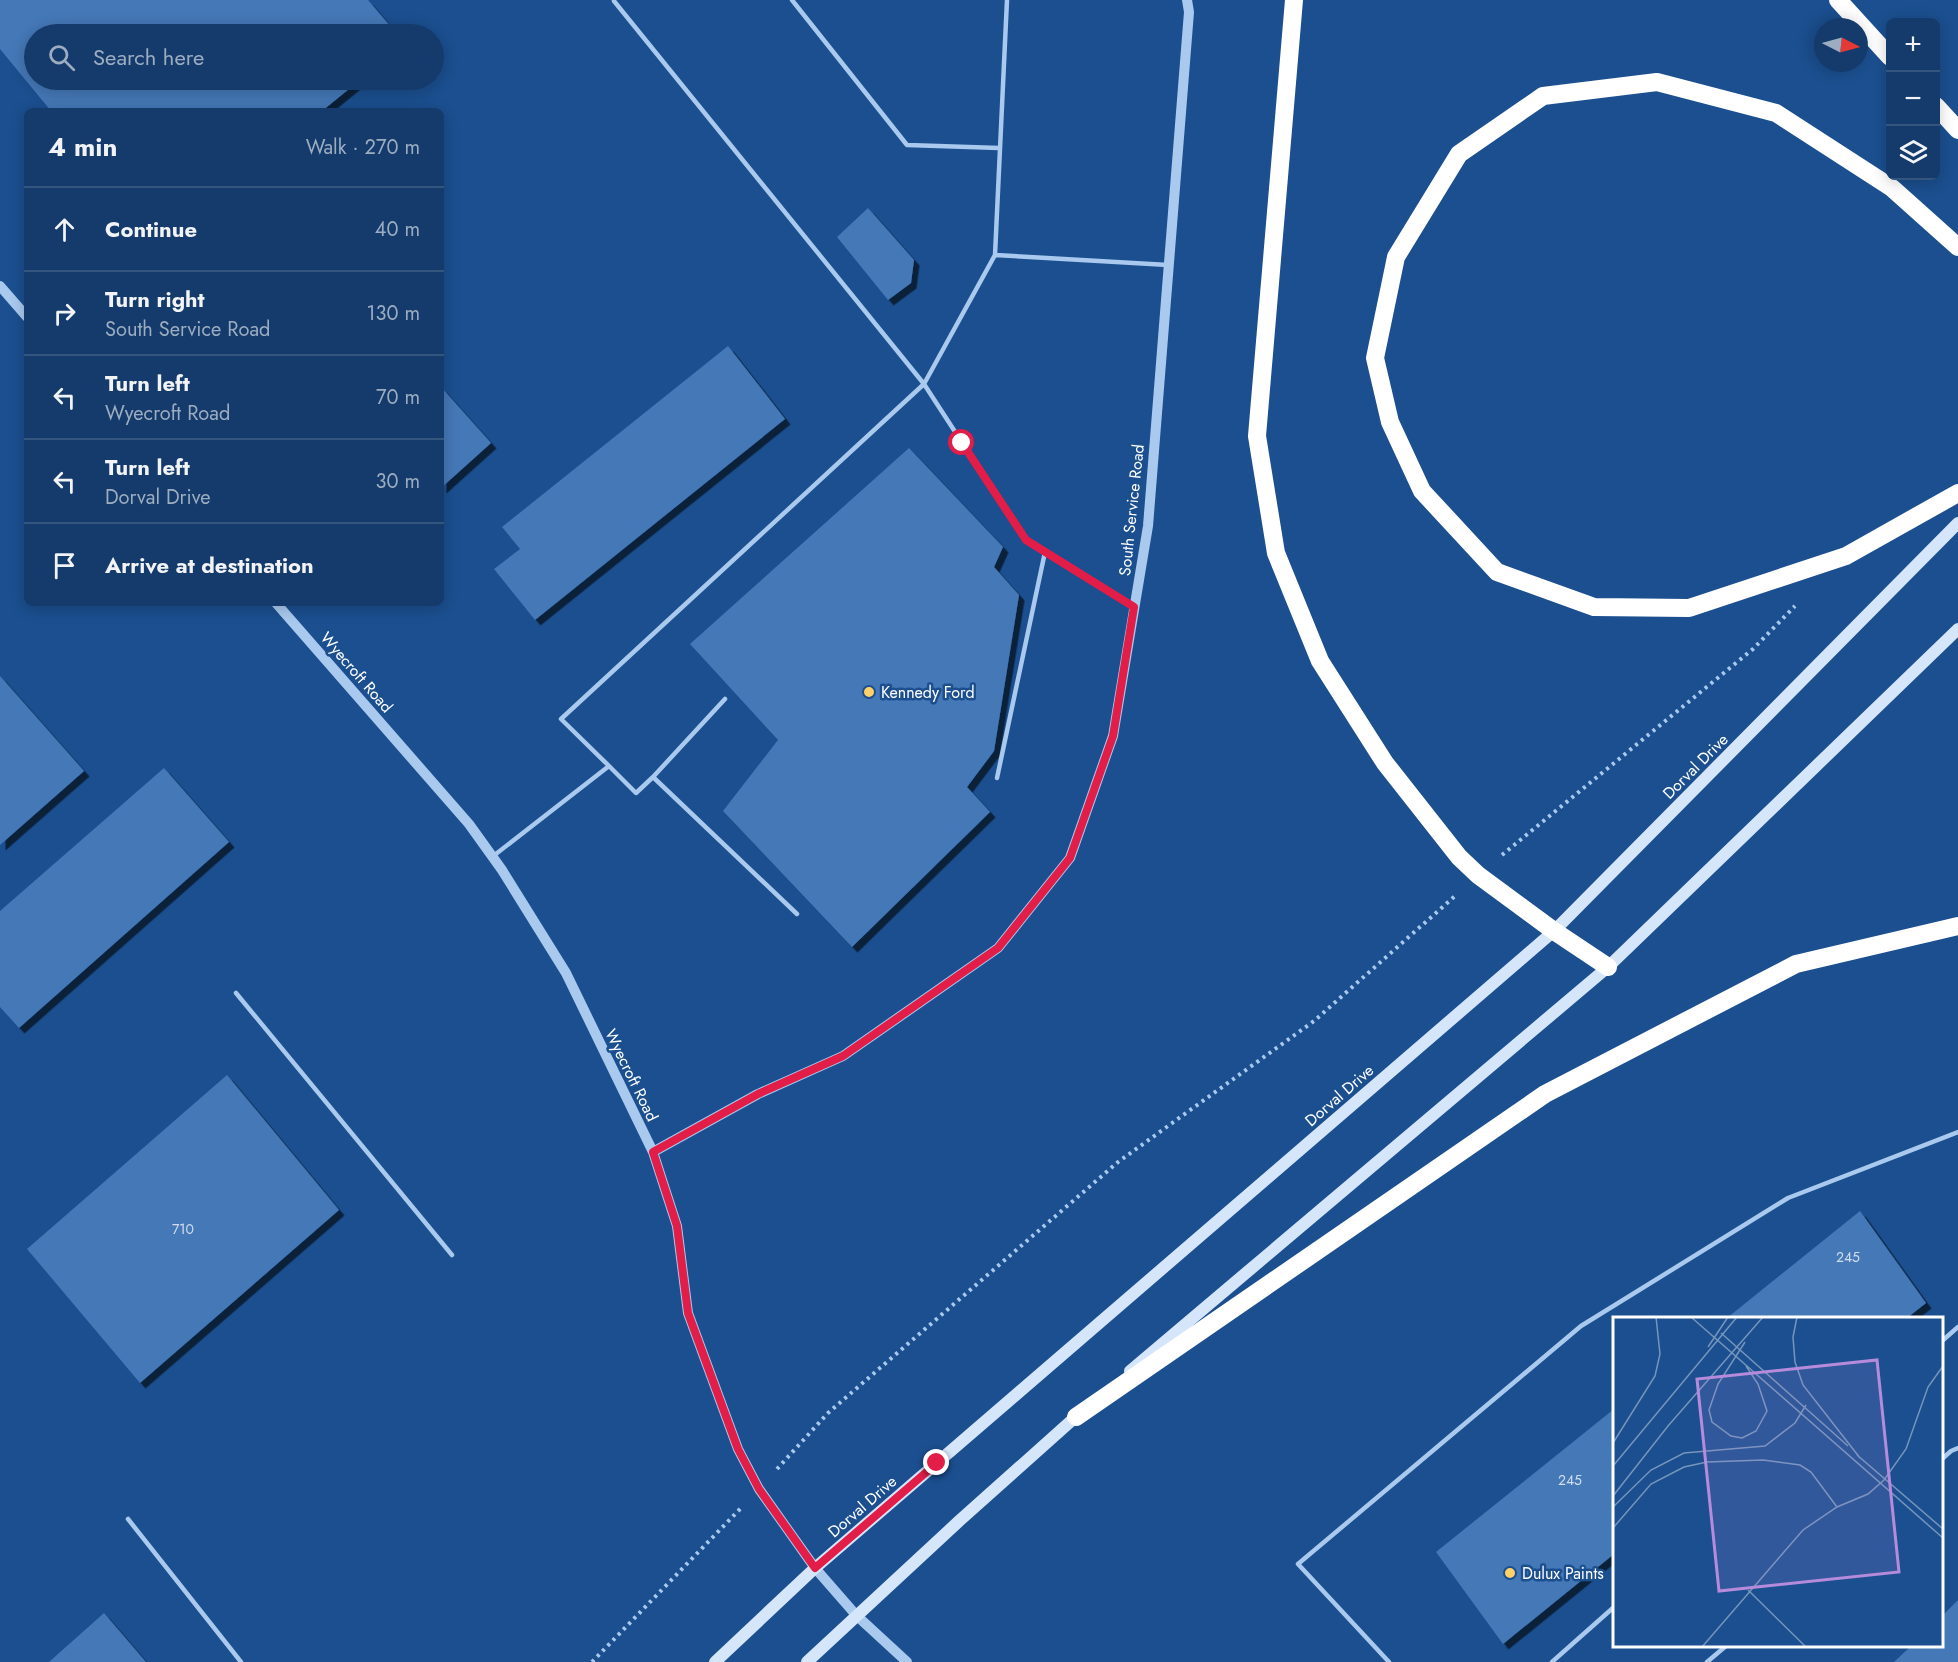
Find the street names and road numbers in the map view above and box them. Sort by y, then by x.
street label: South Service Road [1113,443,1150,577]
street label: Wyecroft Road [315,627,398,718]
street label: Dorval Drive [1657,728,1733,804]
street label: Wyecroft Road [599,1025,664,1125]
street label: Dorval Drive [1300,1059,1379,1132]
street label: Dorval Drive [823,1470,902,1543]

